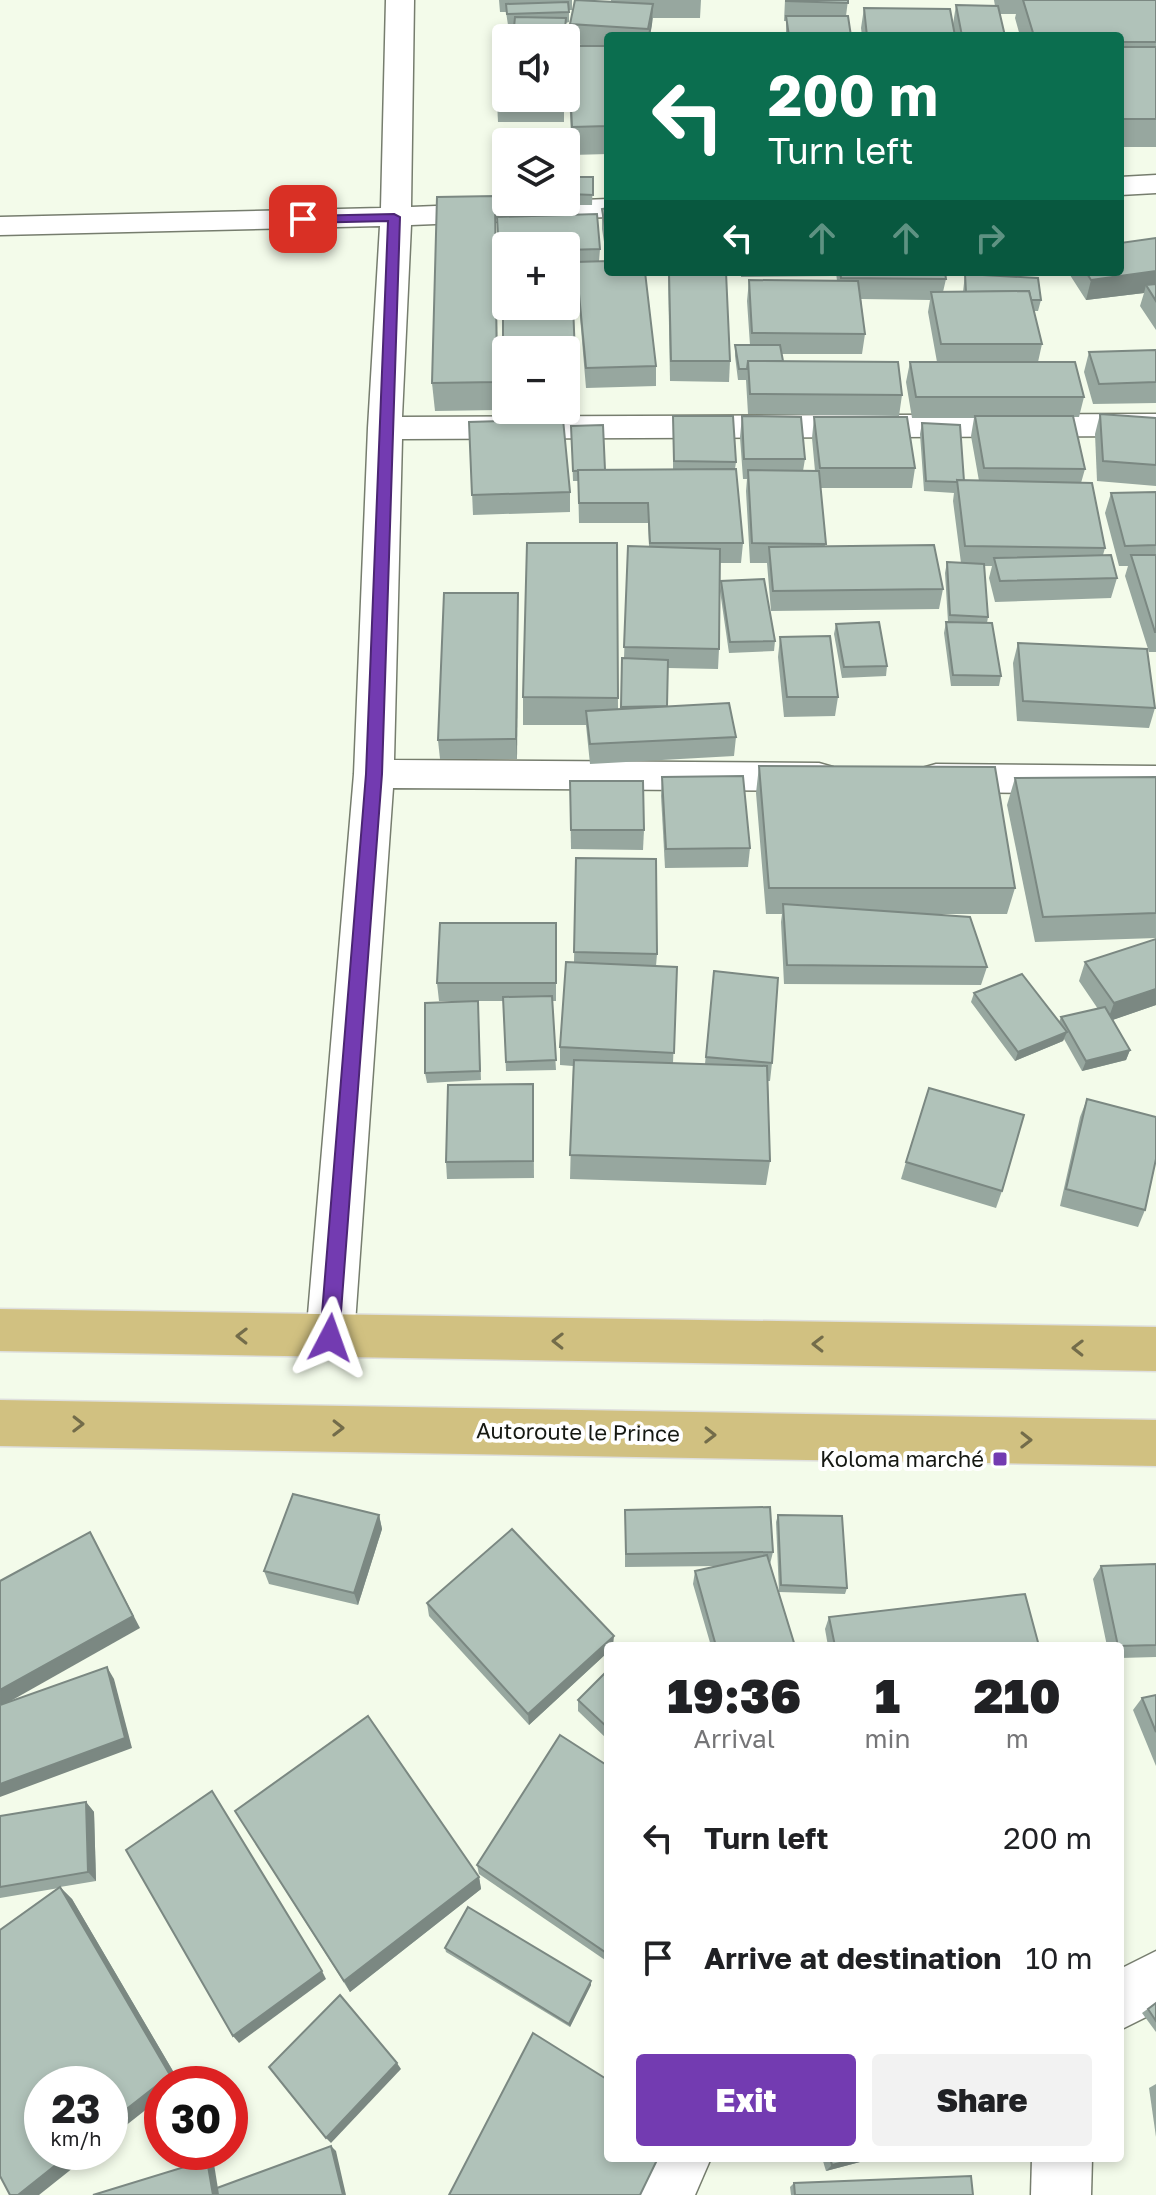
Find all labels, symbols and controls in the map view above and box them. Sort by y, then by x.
map controls [492,24,580,424]
button: sound [492,24,580,112]
text: 200 m [768,61,938,128]
icon: left [636,64,740,168]
button: layers [492,128,580,216]
text: Turn left [768,129,914,172]
pin [269,185,337,253]
icon: arrive [281,197,325,241]
icon: left [716,216,760,260]
icon: ahead [800,216,844,260]
icon: ahead [884,216,928,260]
icon: right [968,216,1012,260]
button: + [492,232,580,320]
button: − [492,336,580,424]
position arrow [288,1296,372,1380]
one-way arrow [235,1327,248,1344]
one-way arrow [551,1332,564,1350]
one-way arrow [811,1336,824,1353]
one-way arrow [1071,1339,1084,1357]
one-way arrow [72,1415,85,1433]
street label: Autoroute le Prince [476,1416,680,1447]
one-way arrow [332,1419,345,1437]
one-way arrow [704,1426,717,1443]
one-way arrow [1020,1432,1033,1449]
place label: Koloma marché [820,1445,984,1472]
marker: Koloma marché [991,1450,1009,1468]
text: 19:36 [667,1666,801,1724]
text: 1 [875,1666,900,1724]
text: 210 [974,1666,1061,1724]
text: Arrival [694,1723,775,1754]
text: min [865,1723,910,1754]
text: m [1006,1723,1029,1754]
icon: left [636,1816,680,1860]
text: Turn left [704,1820,829,1856]
text: 200 m [1003,1820,1092,1856]
icon: arrive [636,1936,680,1980]
text: Arrive at destination [704,1940,1001,1976]
text: 10 m [1025,1940,1093,1976]
button: Exit [636,2054,856,2146]
button: Share [872,2054,1092,2146]
speed limit sign: 30 [144,2066,248,2170]
text: 23 [52,2084,100,2132]
text: km/h [51,2126,101,2150]

